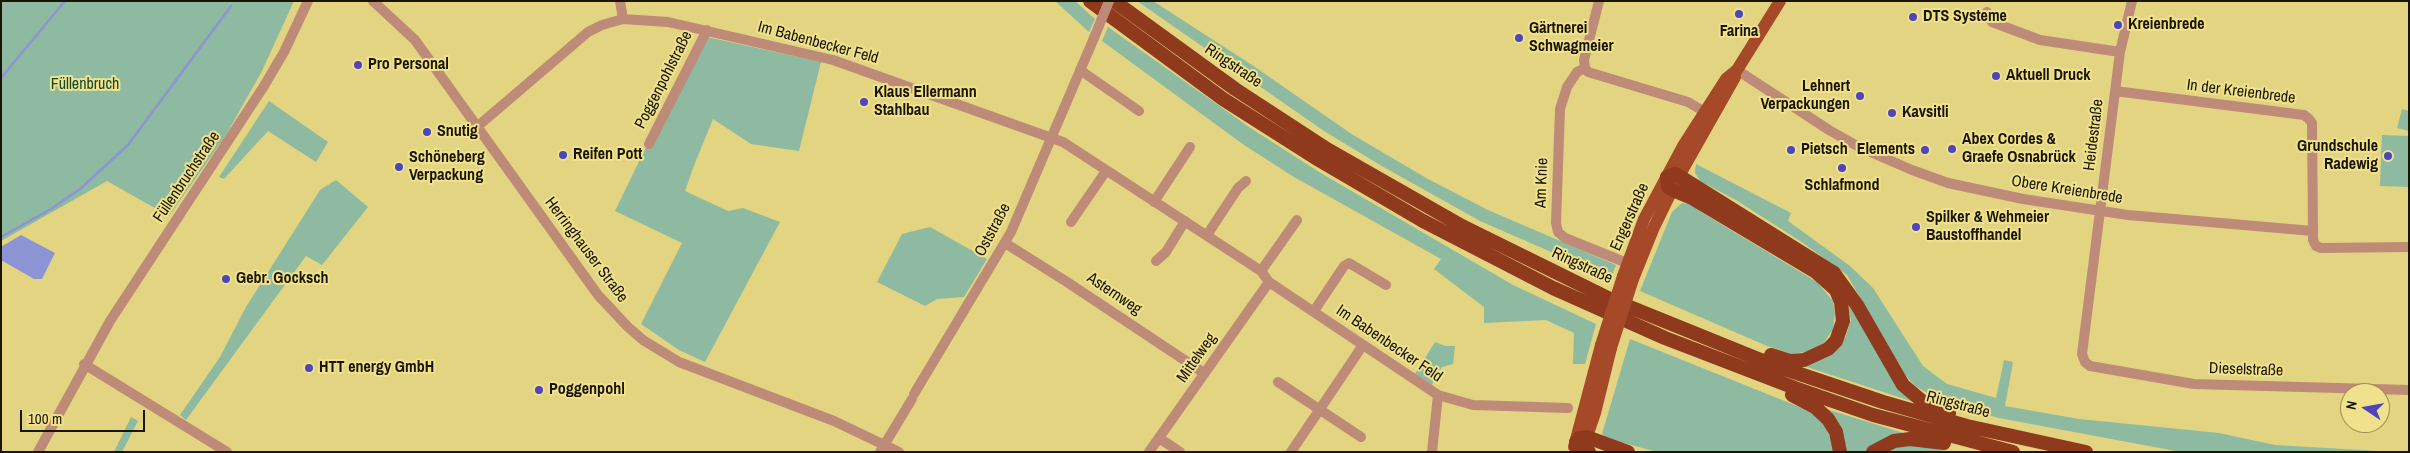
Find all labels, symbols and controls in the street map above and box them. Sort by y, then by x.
place label: DTS Systeme [1923,7,2007,27]
marker: Farina [1733,8,1745,20]
marker: DTS Systeme [1907,11,1919,23]
place label: Kreienbrede [2128,15,2205,35]
street label: Im Babenbecker Feld [756,18,880,68]
place label: Gärtnerei Schwagmeier [1529,19,1614,57]
marker: Kreienbrede [2112,19,2124,31]
place label: Farina [1720,22,1758,42]
street label: Poggenpohlstraße [631,28,697,132]
marker: Gärtnerei Schwagmeier [1513,32,1525,44]
street label: Ringstraße [1201,40,1265,92]
place label: Pro Personal [368,55,449,75]
marker: Pro Personal [352,59,364,71]
place label: Aktuell Druck [2006,66,2091,86]
marker: Aktuell Druck [1990,70,2002,82]
park label: Füllenbruch [51,75,119,95]
street label: In der Kreienbrede [2186,76,2296,108]
place label: Lehnert Verpackungen [1761,77,1850,115]
place label: Klaus Ellermann Stahlbau [874,83,977,121]
marker: Lehnert Verpackungen [1854,90,1866,102]
marker: Klaus Ellermann Stahlbau [858,96,870,108]
street label: Heidestraße [2080,98,2108,172]
place label: Kavsitli [1902,103,1949,123]
marker: Kavsitli [1886,107,1898,119]
place label: Snutig [437,122,478,142]
marker: Snutig [421,126,433,138]
street label: Füllenbruchstraße [149,128,225,226]
place label: Abex Cordes & Graefe Osnabrück [1962,130,2076,168]
place label: Grundschule Radewig [2297,137,2378,175]
place label: Pietsch [1801,140,1848,160]
place label: Elements [1857,140,1915,160]
marker: Abex Cordes & Graefe Osnabrück [1946,143,1958,155]
marker: Pietsch [1785,144,1797,156]
marker: Elements [1919,144,1931,156]
place label: Reifen Pott [573,145,642,165]
place label: Schöneberg Verpackung [409,148,485,186]
marker: Reifen Pott [557,149,569,161]
marker: Grundschule Radewig [2382,150,2394,162]
street label: Am Knie [1532,158,1552,208]
marker: Schöneberg Verpackung [393,161,405,173]
marker: Schlafmond [1836,162,1848,174]
street label: Obere Kreienbrede [2010,172,2124,208]
place label: Schlafmond [1804,176,1880,196]
street label: Engerstraße [1607,180,1653,254]
street label: Herringhauser Straße [540,194,632,306]
street label: Oststraße [971,200,1015,260]
place label: Spilker & Wehmeier Baustoffhandel [1926,208,2049,246]
marker: Spilker & Wehmeier Baustoffhandel [1910,221,1922,233]
street label: Ringstraße [1549,244,1615,288]
place label: Gebr. Gocksch [236,269,329,289]
street label: Asternweg [1083,269,1145,319]
marker: Gebr. Gocksch [220,273,232,285]
street label: Im Babenbecker Feld [1332,301,1446,387]
street label: Mittelweg [1173,329,1221,387]
place label: HTT energy GmbH [319,358,434,378]
street label: Dieselstraße [2209,359,2283,381]
marker: HTT energy GmbH [303,362,315,374]
place label: Poggenpohl [549,380,625,400]
north arrow [2340,383,2390,433]
marker: Poggenpohl [533,384,545,396]
street label: Ringstraße [1924,387,1992,423]
text: N [2342,399,2361,411]
scale bar [22,400,148,432]
text: 100 m [28,408,62,429]

